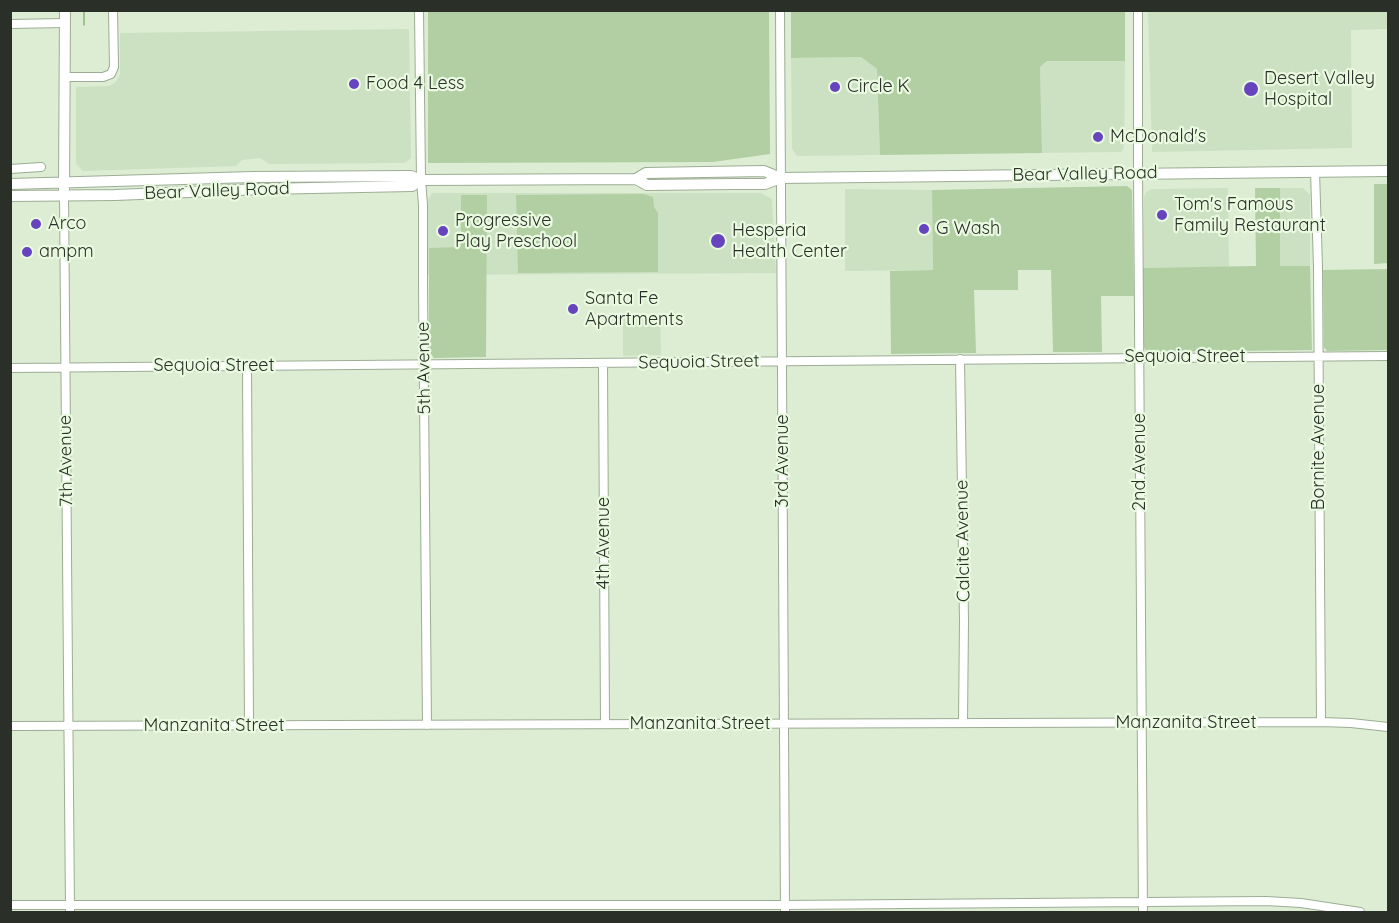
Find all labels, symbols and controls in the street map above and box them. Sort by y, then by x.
place label: Desert Valley Hospital [1264,68,1375,110]
place label: Food 4 Less [366,73,465,95]
place label: Circle K [847,76,910,98]
marker: Food 4 Less [347,77,361,91]
marker: Circle K [828,80,842,94]
marker: Desert Valley Hospital [1242,80,1260,98]
place label: McDonald's [1110,126,1206,148]
marker: McDonald's [1091,130,1105,144]
street label: Bear Valley Road [1012,162,1158,186]
street label: Bear Valley Road [144,178,290,204]
place label: Tom's Famous Family Restaurant [1174,194,1326,236]
marker: Tom's Famous Family Restaurant [1155,208,1169,222]
place label: Progressive Play Preschool [455,210,577,252]
place label: Arco [48,213,86,235]
marker: Arco [29,217,43,231]
place label: G Wash [936,218,1000,240]
place label: Hesperia Health Center [732,220,847,262]
marker: G Wash [917,222,931,236]
marker: Progressive Play Preschool [436,224,450,238]
marker: Hesperia Health Center [709,232,727,250]
place label: ampm [39,241,94,263]
marker: ampm [20,245,34,259]
place label: Santa Fe Apartments [585,288,683,330]
marker: Santa Fe Apartments [566,302,580,316]
street label: 5th Avenue [412,322,436,414]
street label: Sequoia Street [1124,346,1246,368]
street label: Sequoia Street [638,350,760,374]
street label: Sequoia Street [153,355,275,377]
street label: Bornite Avenue [1308,384,1330,510]
street label: 2nd Avenue [1129,413,1151,511]
street label: 3rd Avenue [772,414,794,508]
street label: 7th Avenue [54,415,78,507]
street label: Calcite Avenue [951,480,975,602]
street label: 4th Avenue [593,497,615,589]
street label: Manzanita Street [1115,712,1257,734]
street label: Manzanita Street [629,713,771,735]
street label: Manzanita Street [143,715,285,737]

